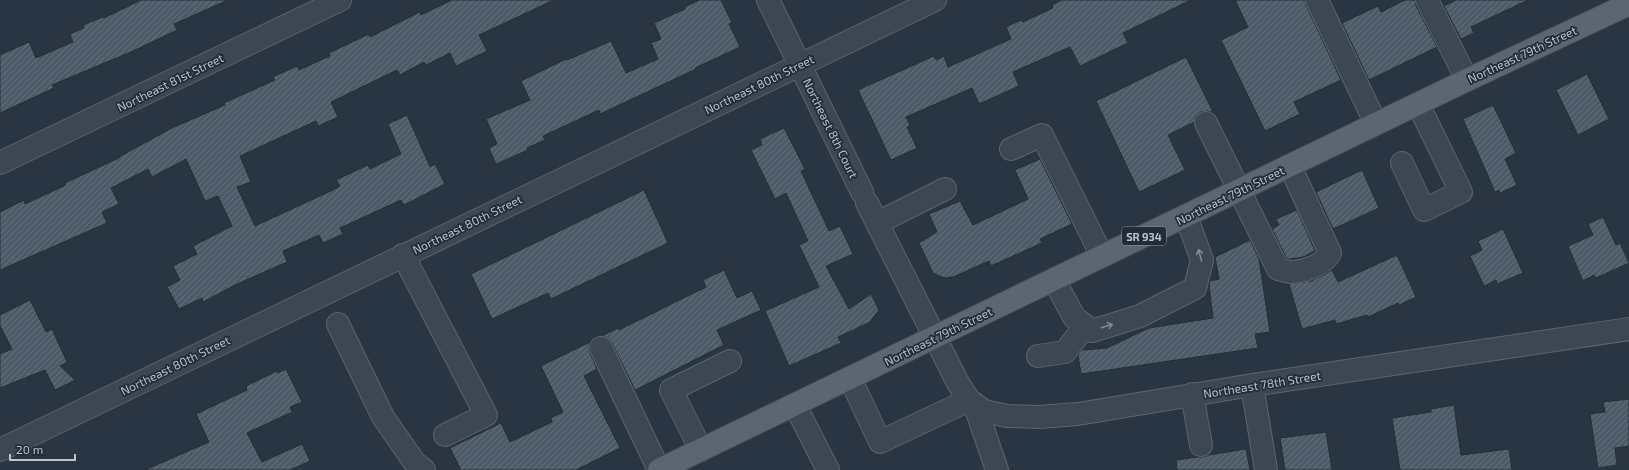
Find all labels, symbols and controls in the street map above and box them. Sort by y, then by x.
street label: Northeast 79th Street [1465,22,1579,85]
street label: Northeast 81st Street [114,50,226,114]
street label: Northeast 80th Street [702,51,816,117]
street label: Northeast 8th Court [801,76,861,181]
street label: Northeast 79th Street [1174,163,1287,227]
street label: Northeast 80th Street [410,191,524,257]
road number: SR 934 [1122,227,1166,245]
one-way arrow [1195,249,1203,262]
street label: Northeast 79th Street [882,304,995,368]
one-way arrow [1101,322,1114,329]
street label: Northeast 80th Street [118,332,232,398]
street label: Northeast 78th Street [1202,368,1322,400]
scale bar [10,436,75,462]
text: 20 m [16,442,43,456]

